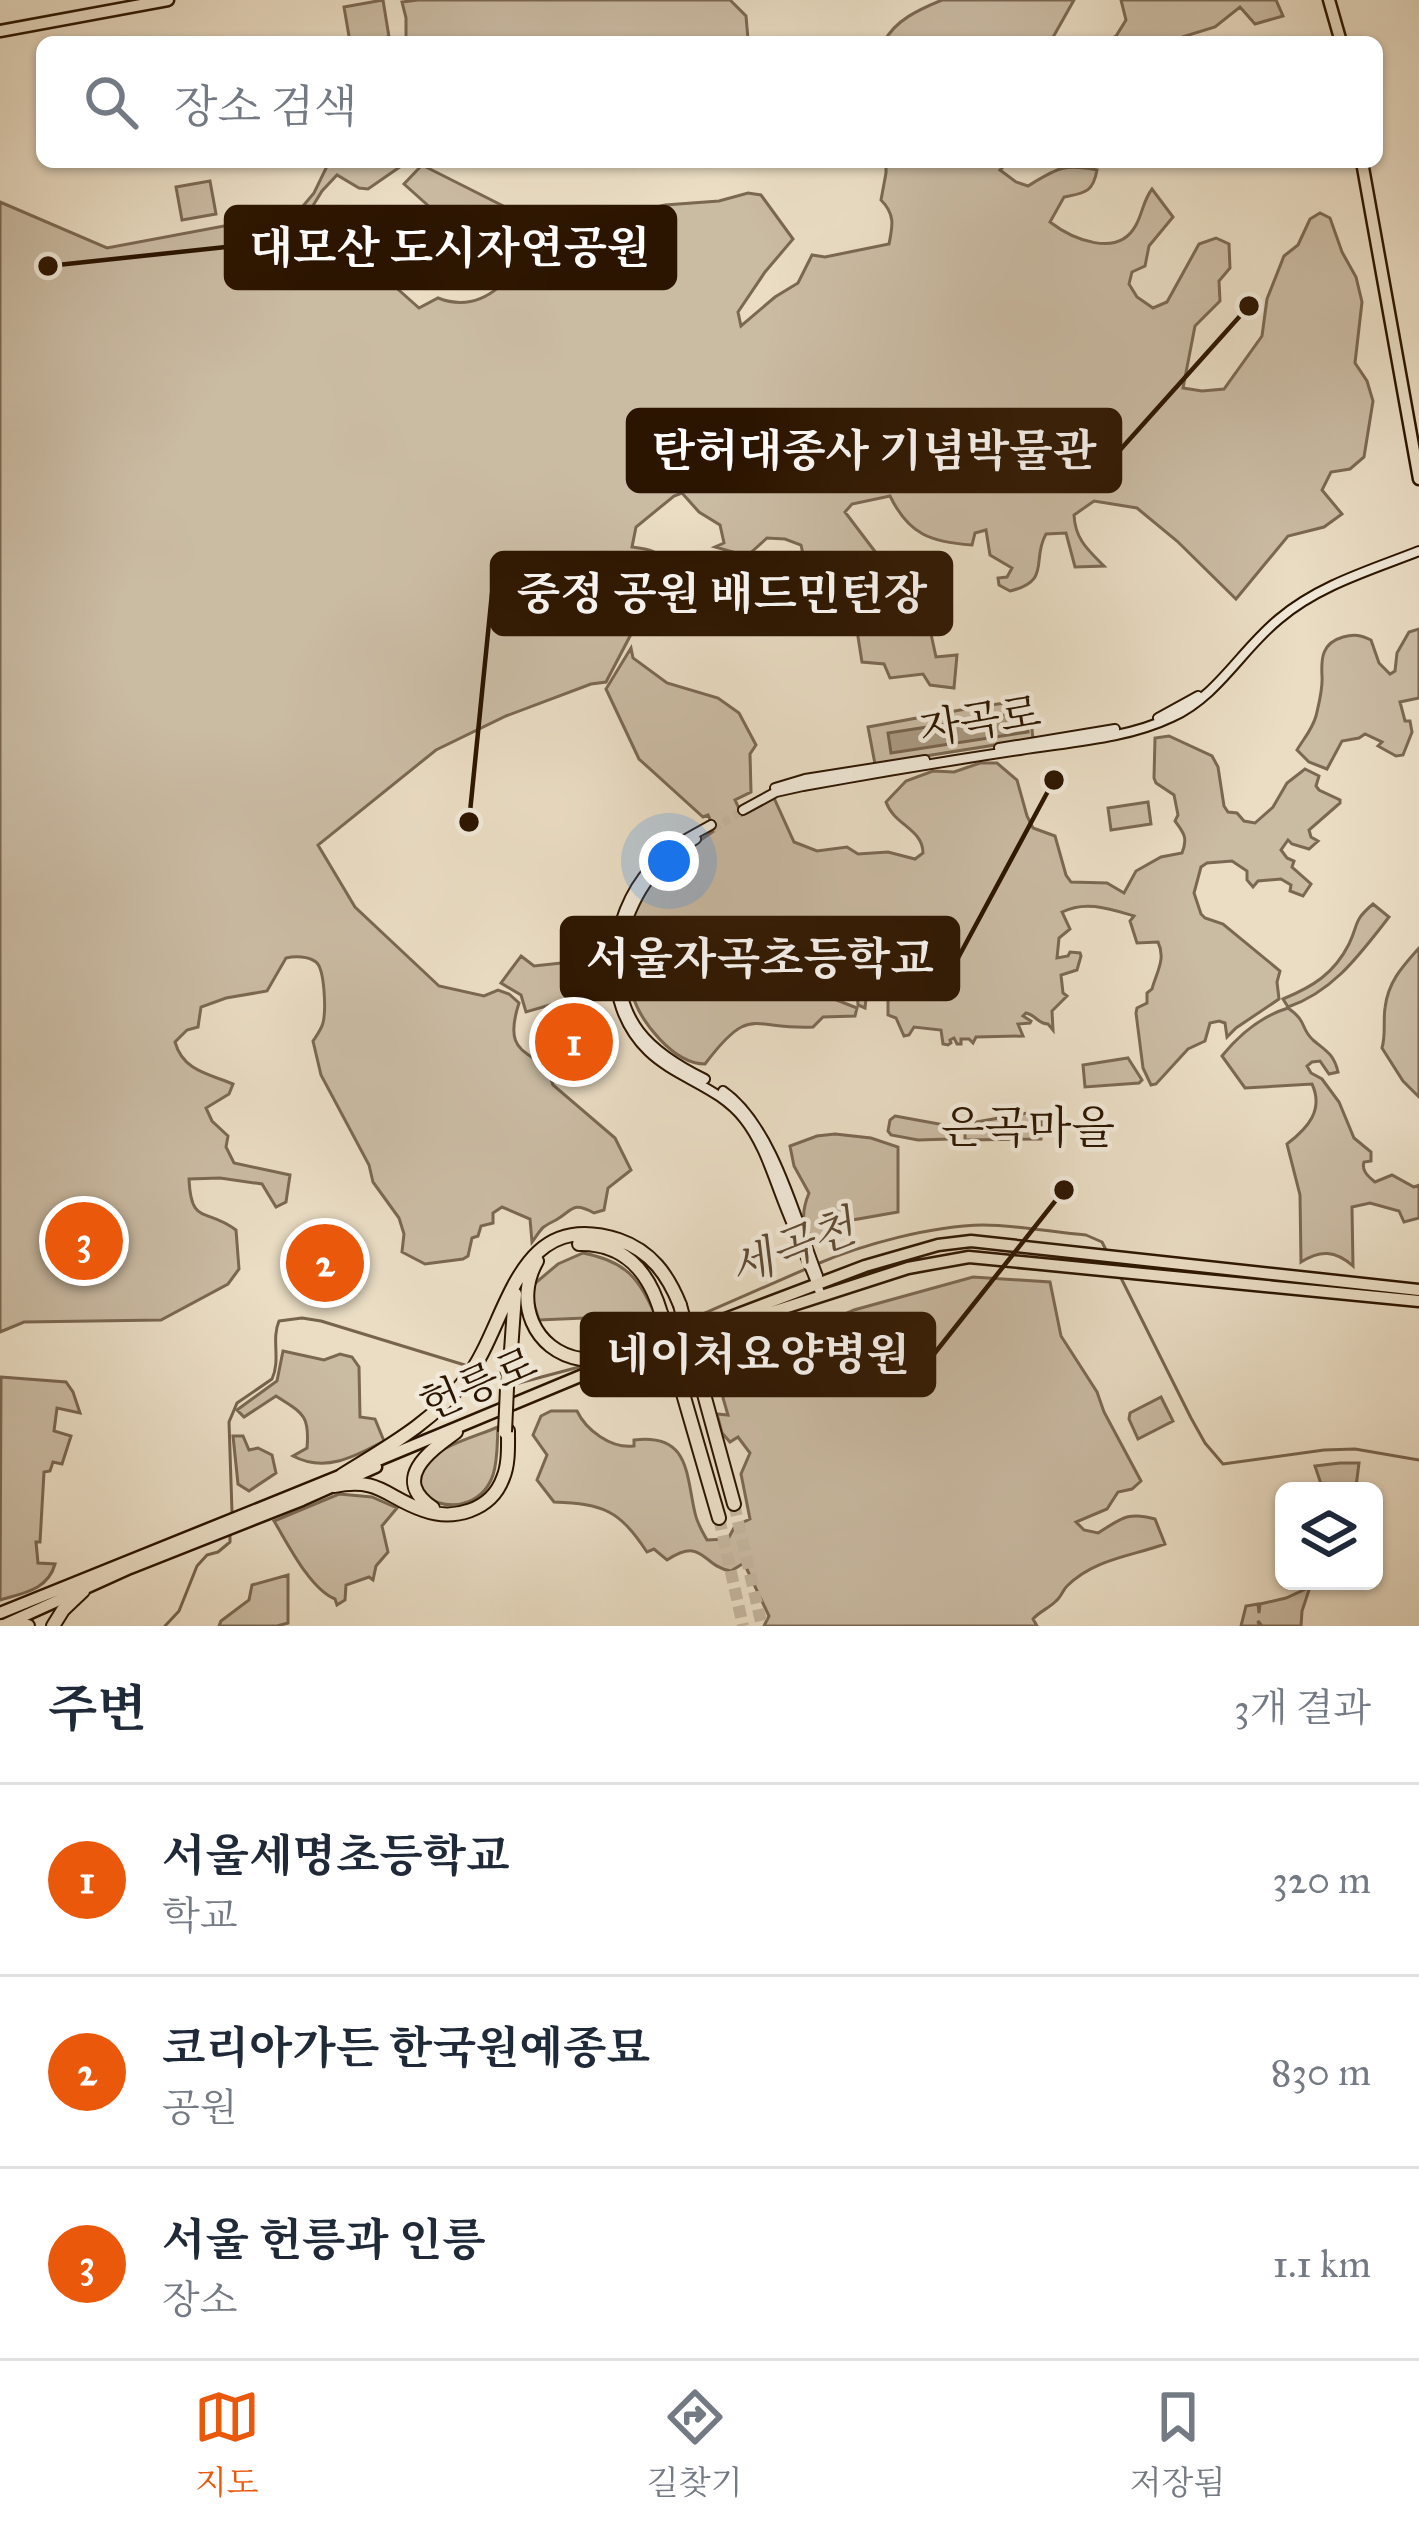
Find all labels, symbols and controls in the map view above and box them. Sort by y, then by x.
search box [36,36,1383,168]
icon: search [78,69,144,135]
text: 장소 검색 [174,79,358,134]
callout: 대모산 도시자연공원 [226,207,675,288]
text: 대모산 도시자연공원 [250,220,650,275]
callout: 탄허대종사 기념박물관 [628,410,1120,491]
text: 탄허대종사 기념박물관 [652,423,1097,478]
callout: 중정 공원 배드민턴장 [492,553,951,634]
text: 중정 공원 배드민턴장 [517,566,928,621]
street label: 자곡로 [916,686,1044,756]
your location [639,831,699,891]
callout: 서울자곡초등학교 [562,918,958,999]
text: 서울자곡초등학교 [586,931,934,986]
pin: 1 [535,997,613,1087]
district label: 은곡마을 [941,1100,1115,1155]
pin: 3 [45,1196,123,1286]
water label: 세곡천 [721,1197,866,1297]
pin: 2 [286,1218,364,1308]
callout: 네이처요양병원 [582,1314,934,1395]
text: 네이처요양병원 [606,1327,910,1382]
street label: 헌릉로 [412,1336,545,1432]
map controls [1275,1482,1383,1590]
button: layers [1275,1482,1383,1590]
text: 주변 [48,1678,147,1740]
text: 3개 결과 [1234,1684,1371,1732]
text: 서울세명초등학교 [162,1828,510,1883]
text: 1 [79,1856,95,1904]
text: 320 m [1272,1856,1371,1904]
text: 학교 [162,1892,237,1940]
text: 코리아가든 한국원예종묘 [162,2020,650,2075]
text: 2 [77,2048,97,2096]
text: 830 m [1271,2048,1371,2096]
text: 공원 [162,2084,237,2132]
text: 서울 헌릉과 인릉 [162,2212,486,2267]
text: 3 [79,2240,95,2288]
text: 1.1 km [1273,2240,1371,2288]
text: 장소 [162,2276,237,2324]
tab: 지도 [194,2384,260,2503]
tab: 길찾기 [647,2384,742,2503]
tab: 저장됨 [1130,2384,1225,2503]

